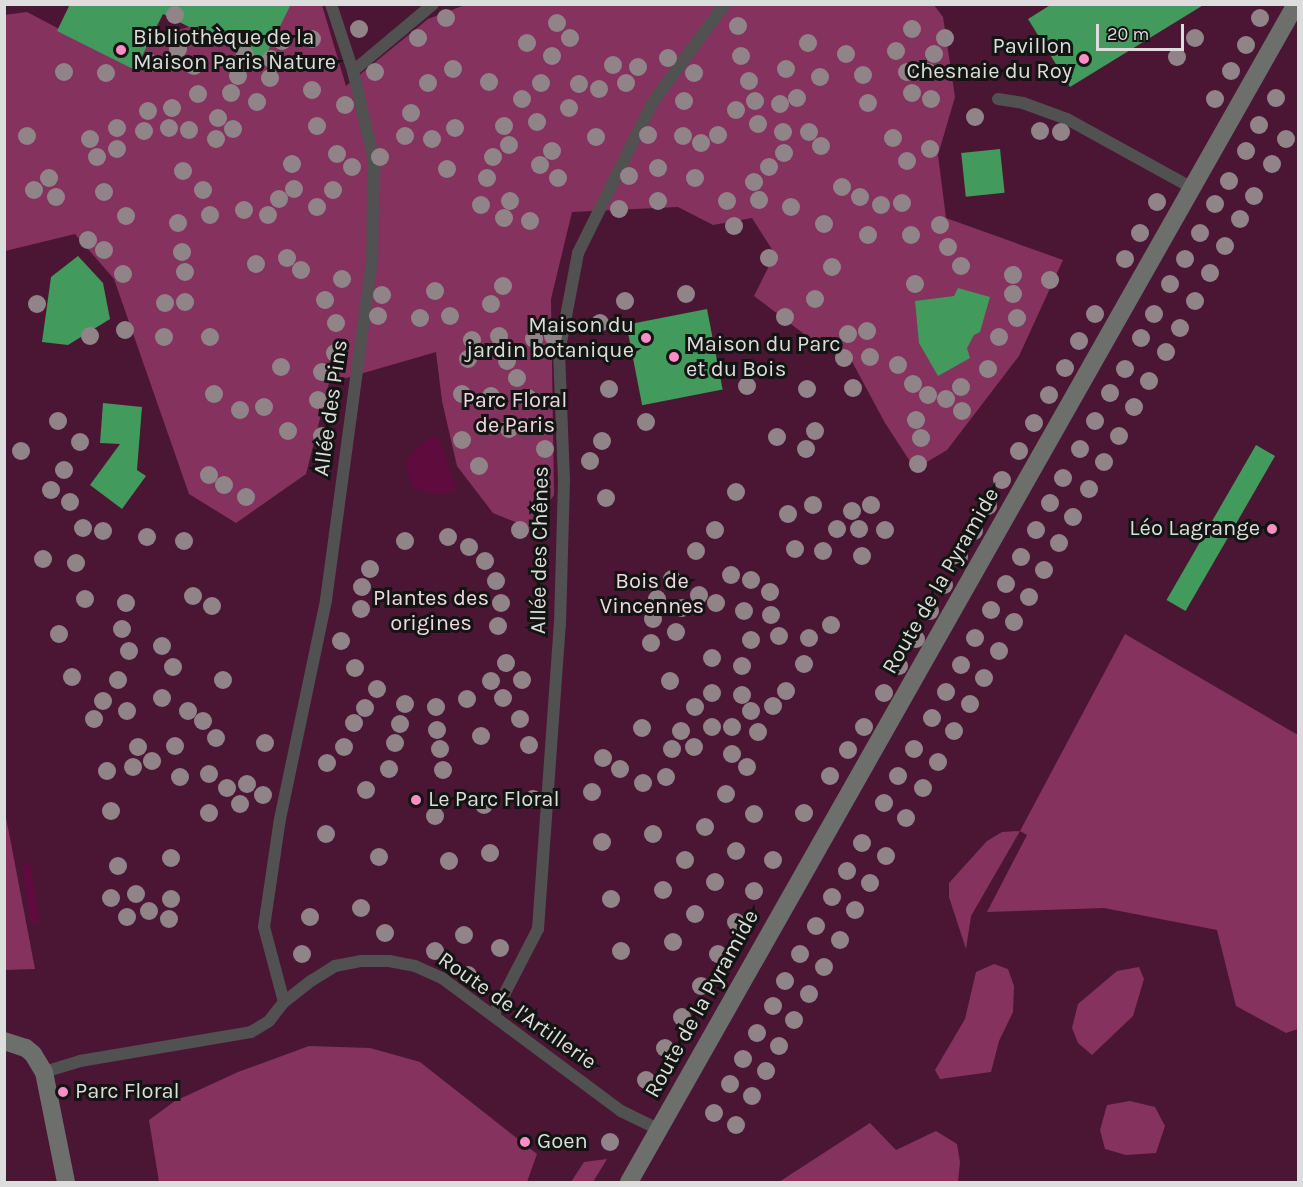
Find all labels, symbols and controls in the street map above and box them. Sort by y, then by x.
scale bar [1099,12,1188,50]
text: 20 m [1107,23,1149,45]
place label: Bibliothèque de la Maison Paris Nature [133,24,336,76]
place label: Pavillon Chesnaie du Roy [907,33,1072,84]
marker: Bibliothèque de la Maison Paris Nature [114,43,128,57]
marker: Pavillon Chesnaie du Roy [1077,52,1091,66]
place label: Maison du jardin botanique [466,312,634,364]
marker: Maison du jardin botanique [639,331,653,345]
place label: Maison du Parc et du Bois [686,331,841,382]
street label: Allée des Pins [308,338,354,478]
marker: Maison du Parc et du Bois [667,350,681,364]
park label: Parc Floral de Paris [463,387,567,439]
street label: Allée des Chênes [525,466,555,634]
street label: Route de la Pyramide [877,483,1005,679]
place label: Léo Lagrange [1129,516,1260,542]
marker: Léo Lagrange [1265,522,1279,536]
park label: Bois de Vincennes [600,568,704,620]
park label: Plantes des origines [373,585,489,636]
place label: Le Parc Floral [428,787,560,813]
marker: Le Parc Floral [409,793,423,807]
street label: Route de la Pyramide [639,905,765,1103]
street label: Route de l'Artillerie [433,947,601,1075]
place label: Parc Floral [75,1079,180,1105]
marker: Parc Floral [56,1085,70,1099]
place label: Goen [537,1129,588,1155]
marker: Goen [518,1135,532,1149]

